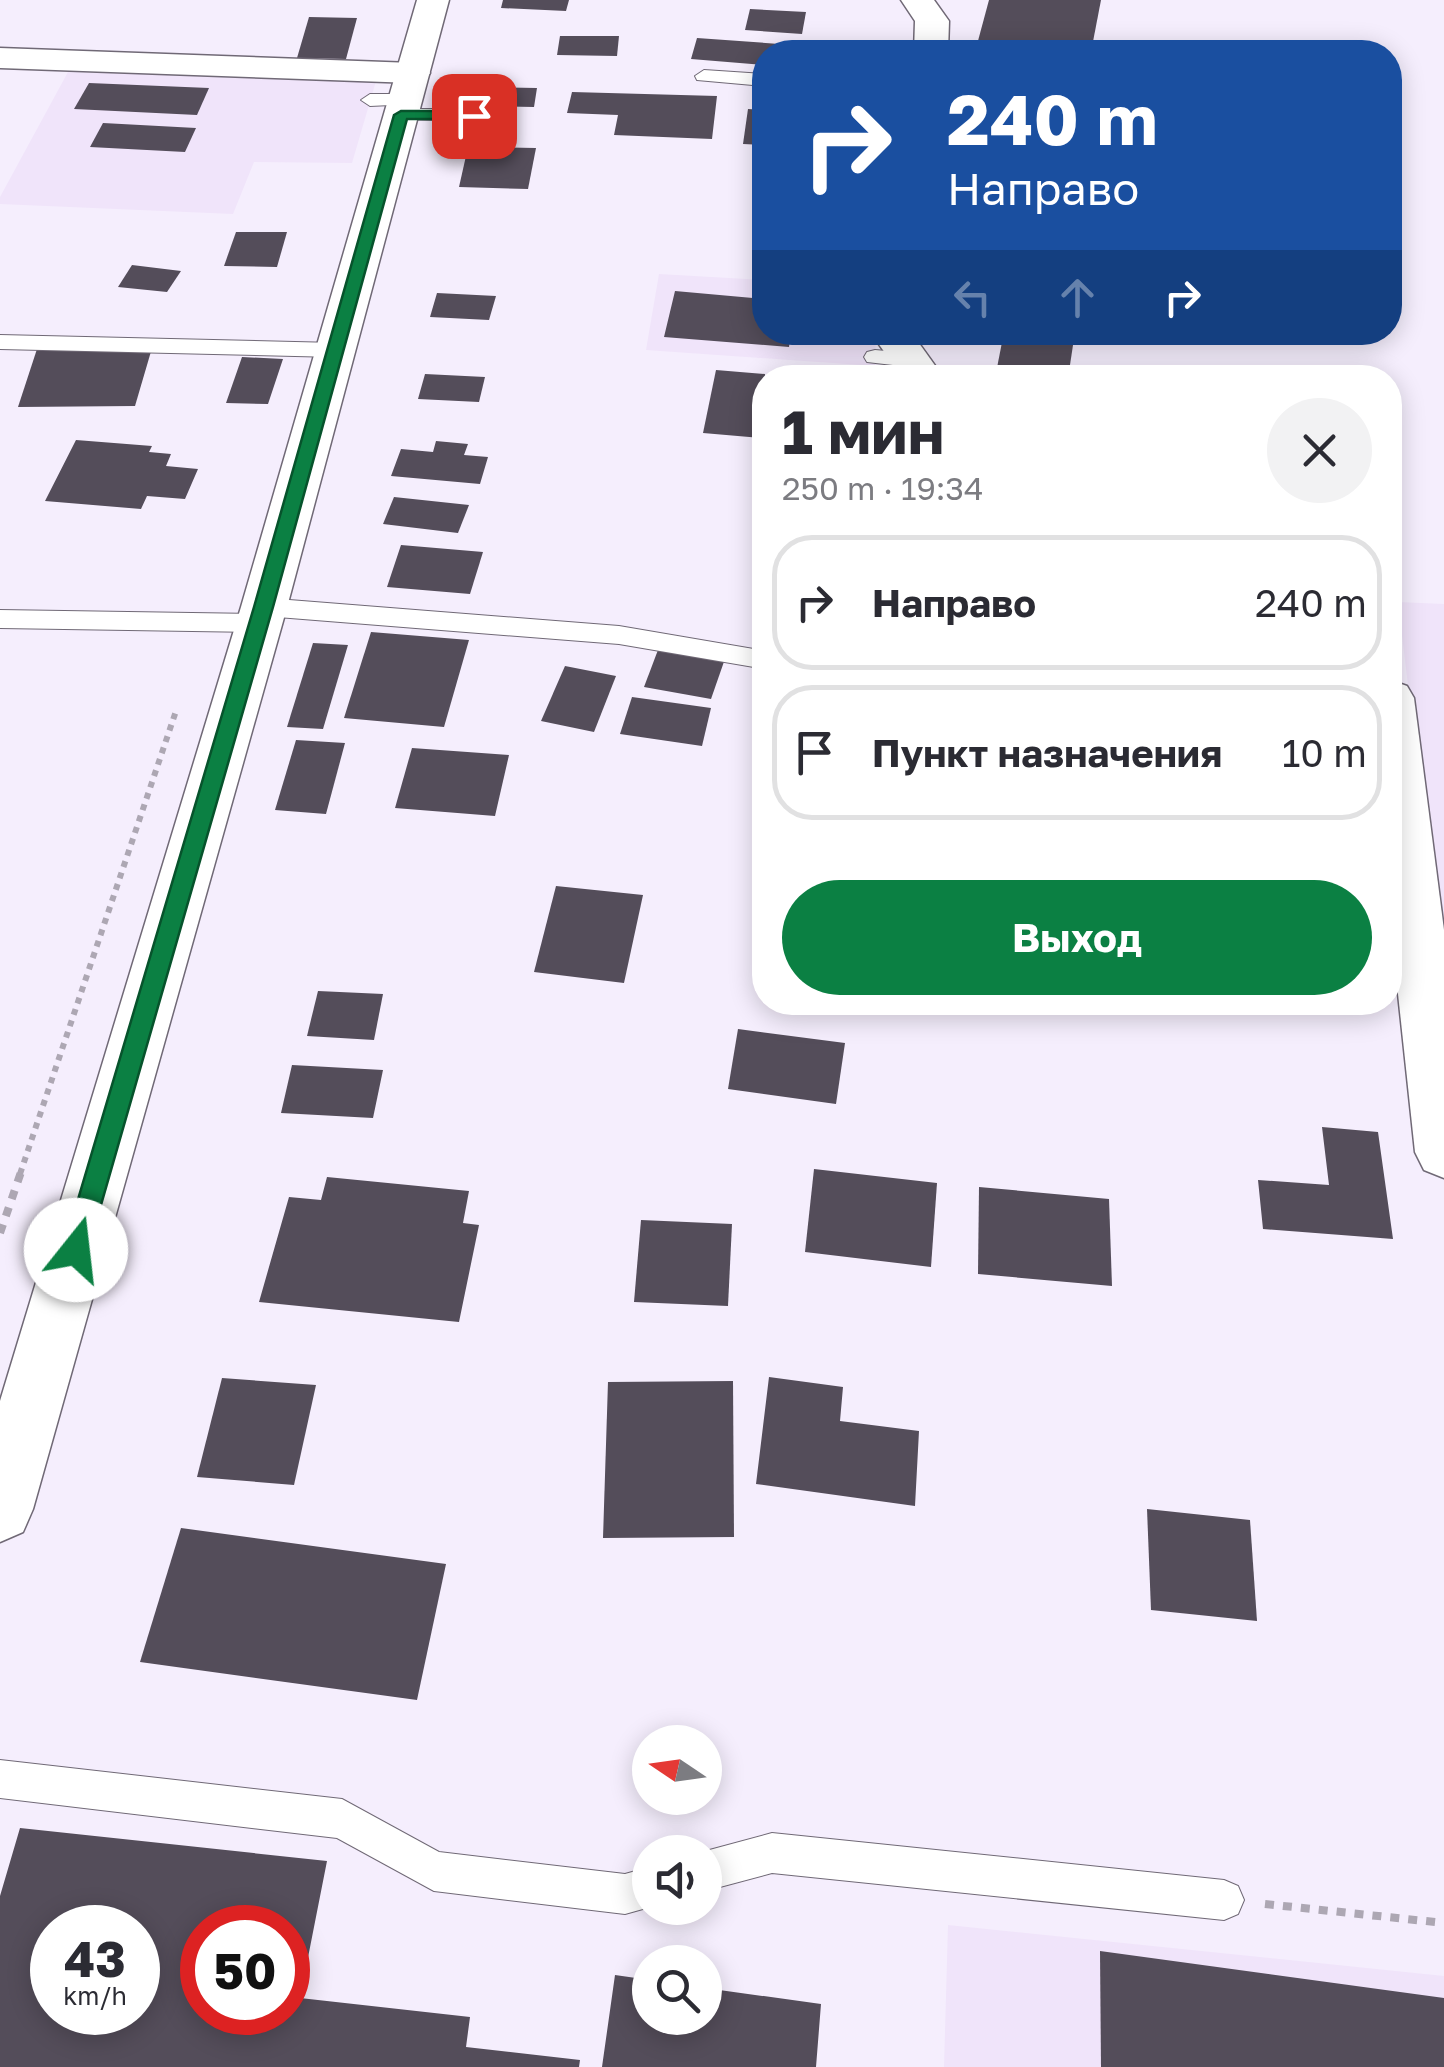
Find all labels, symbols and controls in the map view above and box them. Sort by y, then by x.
pin [432,74,517,159]
text: 240 m [947,76,1158,160]
icon: right [782,80,912,210]
icon: arrive [447,89,502,144]
text: Направо [947,161,1139,215]
icon: left [945,270,1000,325]
icon: ahead [1050,270,1105,325]
icon: right [1155,270,1210,325]
text: 1 мин [782,395,944,467]
button: close [1267,398,1372,503]
text: 250 m · 19:34 [782,469,984,507]
icon: right [787,575,842,630]
text: Направо [872,580,1036,625]
text: 240 m [1255,580,1367,625]
icon: arrive [787,725,842,780]
text: Пункт назначения [872,730,1222,775]
text: 10 m [1282,730,1367,775]
button: Выход [782,880,1372,995]
position arrow [24,1198,128,1302]
north arrow [632,1725,722,1815]
map controls [632,1725,722,2035]
button: sound [632,1835,722,1925]
speed limit sign: 50 [180,1905,310,2035]
text: 43 [64,1928,126,1988]
button: search [632,1945,722,2035]
text: km/h [63,1980,127,2011]

